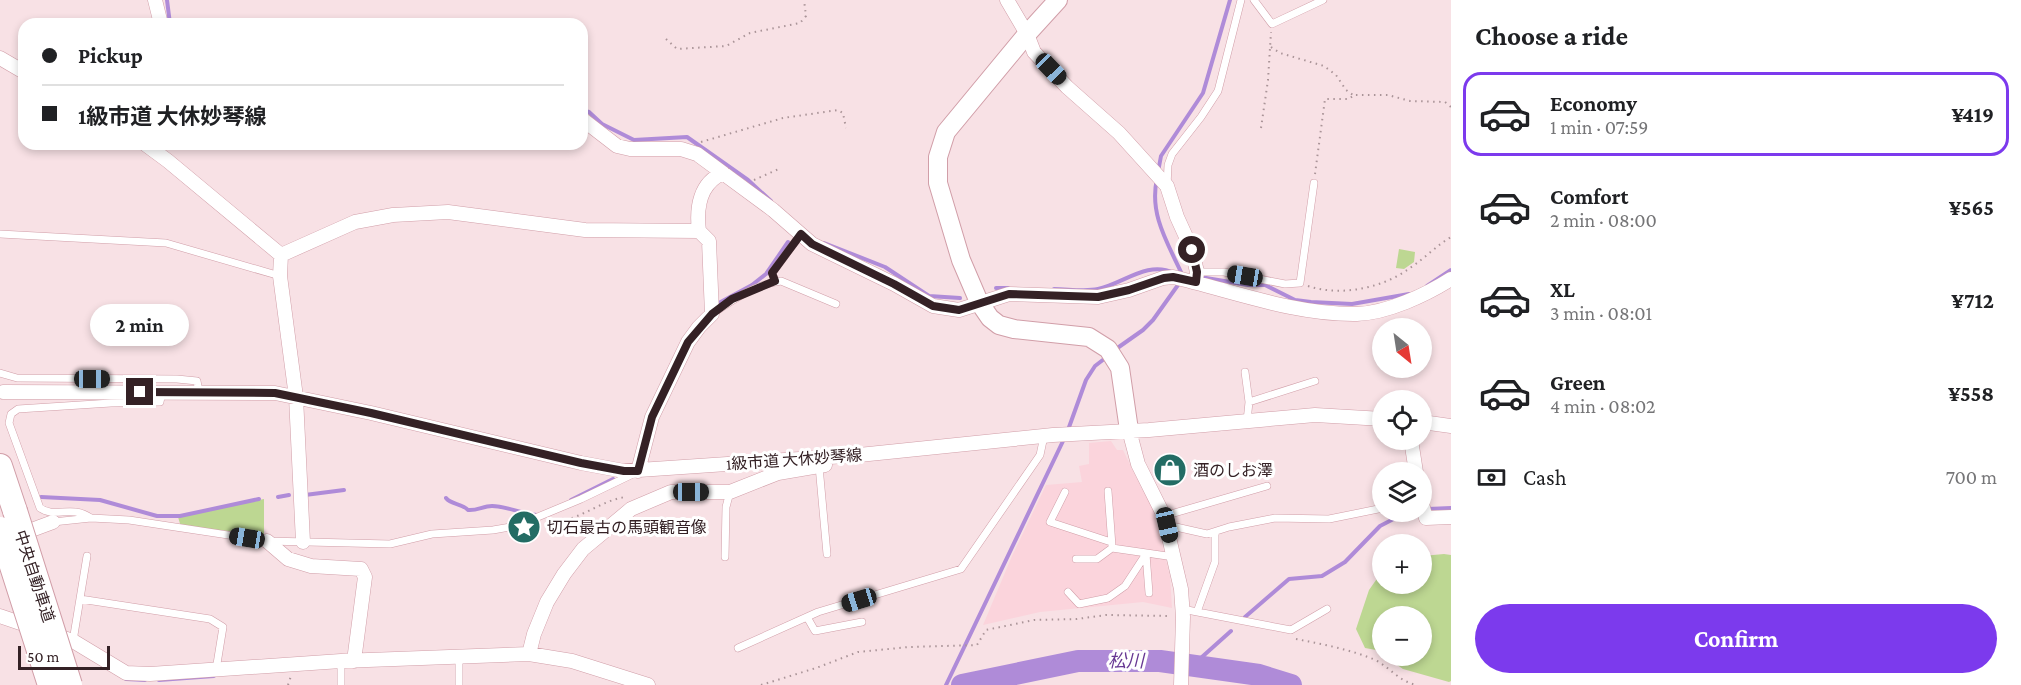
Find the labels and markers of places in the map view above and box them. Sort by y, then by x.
shop icon: 酒のしお澤 [1152,452,1188,488]
place label: 酒のしお澤 [1193,462,1273,479]
place icon: 切石最古の馬頭観音像 [506,509,542,545]
place label: 切石最古の馬頭観音像 [547,519,707,536]

